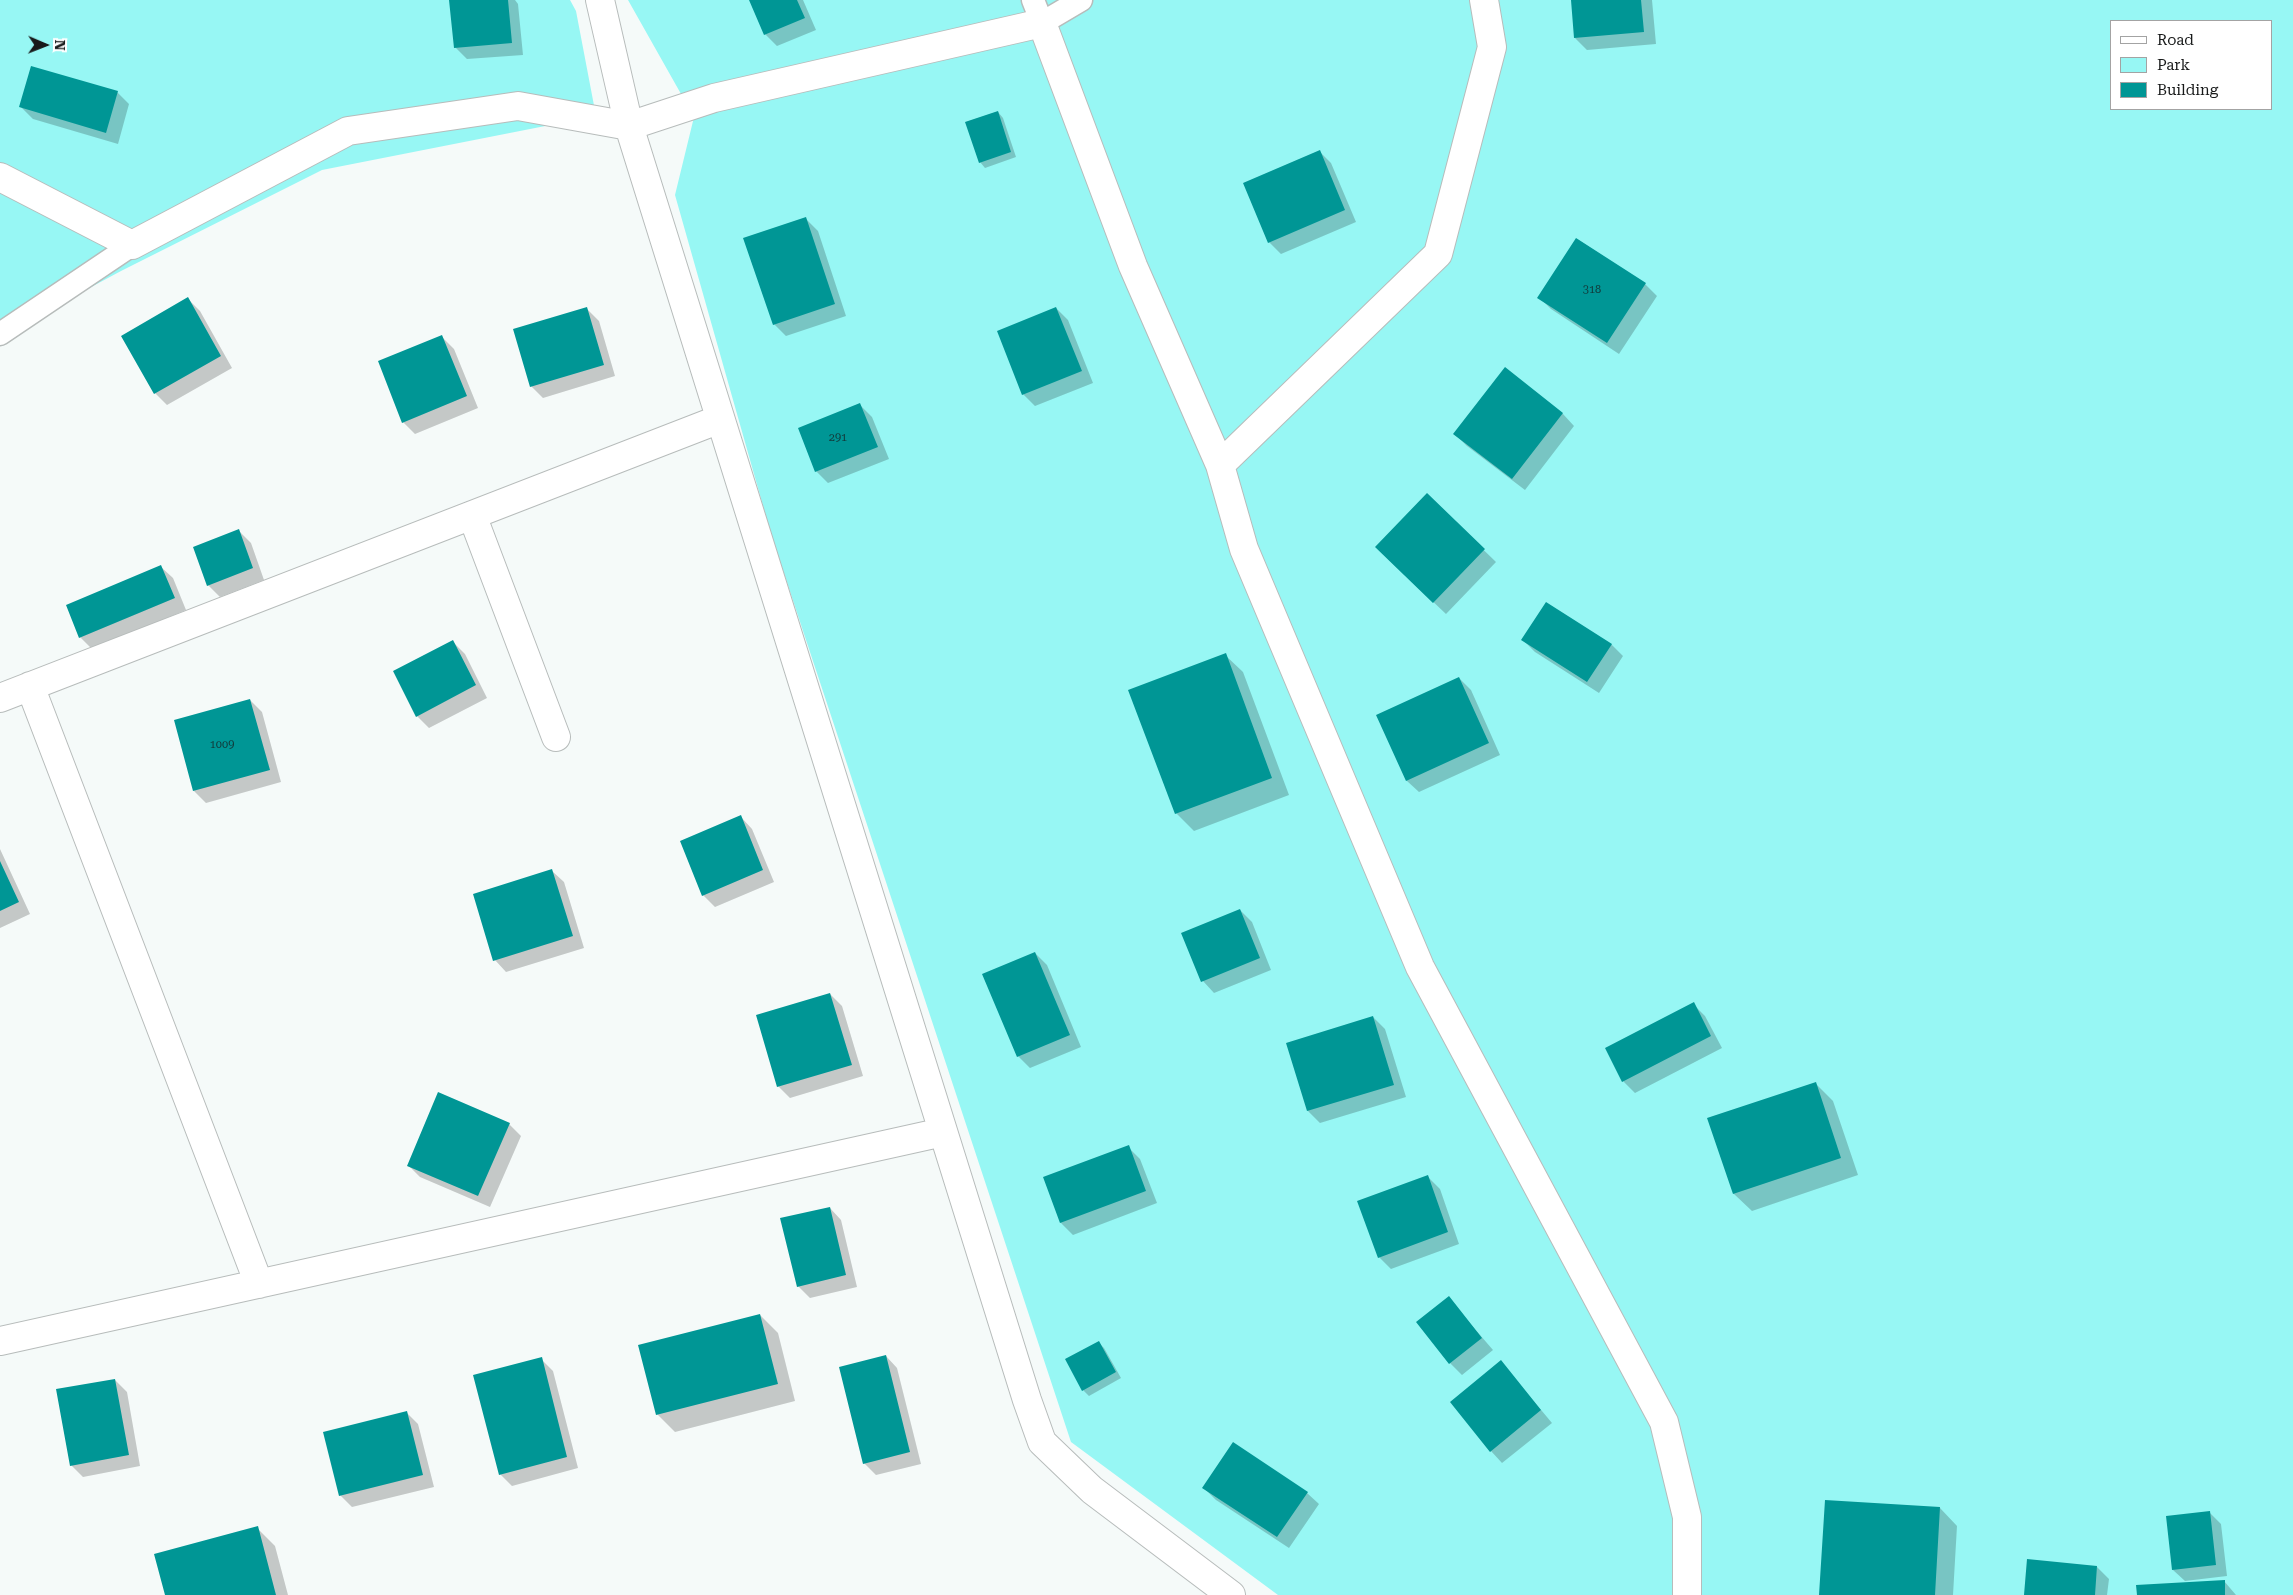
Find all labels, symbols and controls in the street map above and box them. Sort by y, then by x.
north arrow [20,20,70,70]
legend [2110,20,2273,110]
text: Road [2157,31,2194,49]
text: N [52,40,68,51]
text: Park [2157,56,2190,74]
text: Building [2157,81,2218,99]
house number: 318 [1583,283,1601,297]
house number: 291 [829,431,847,445]
house number: 1009 [210,738,234,752]

